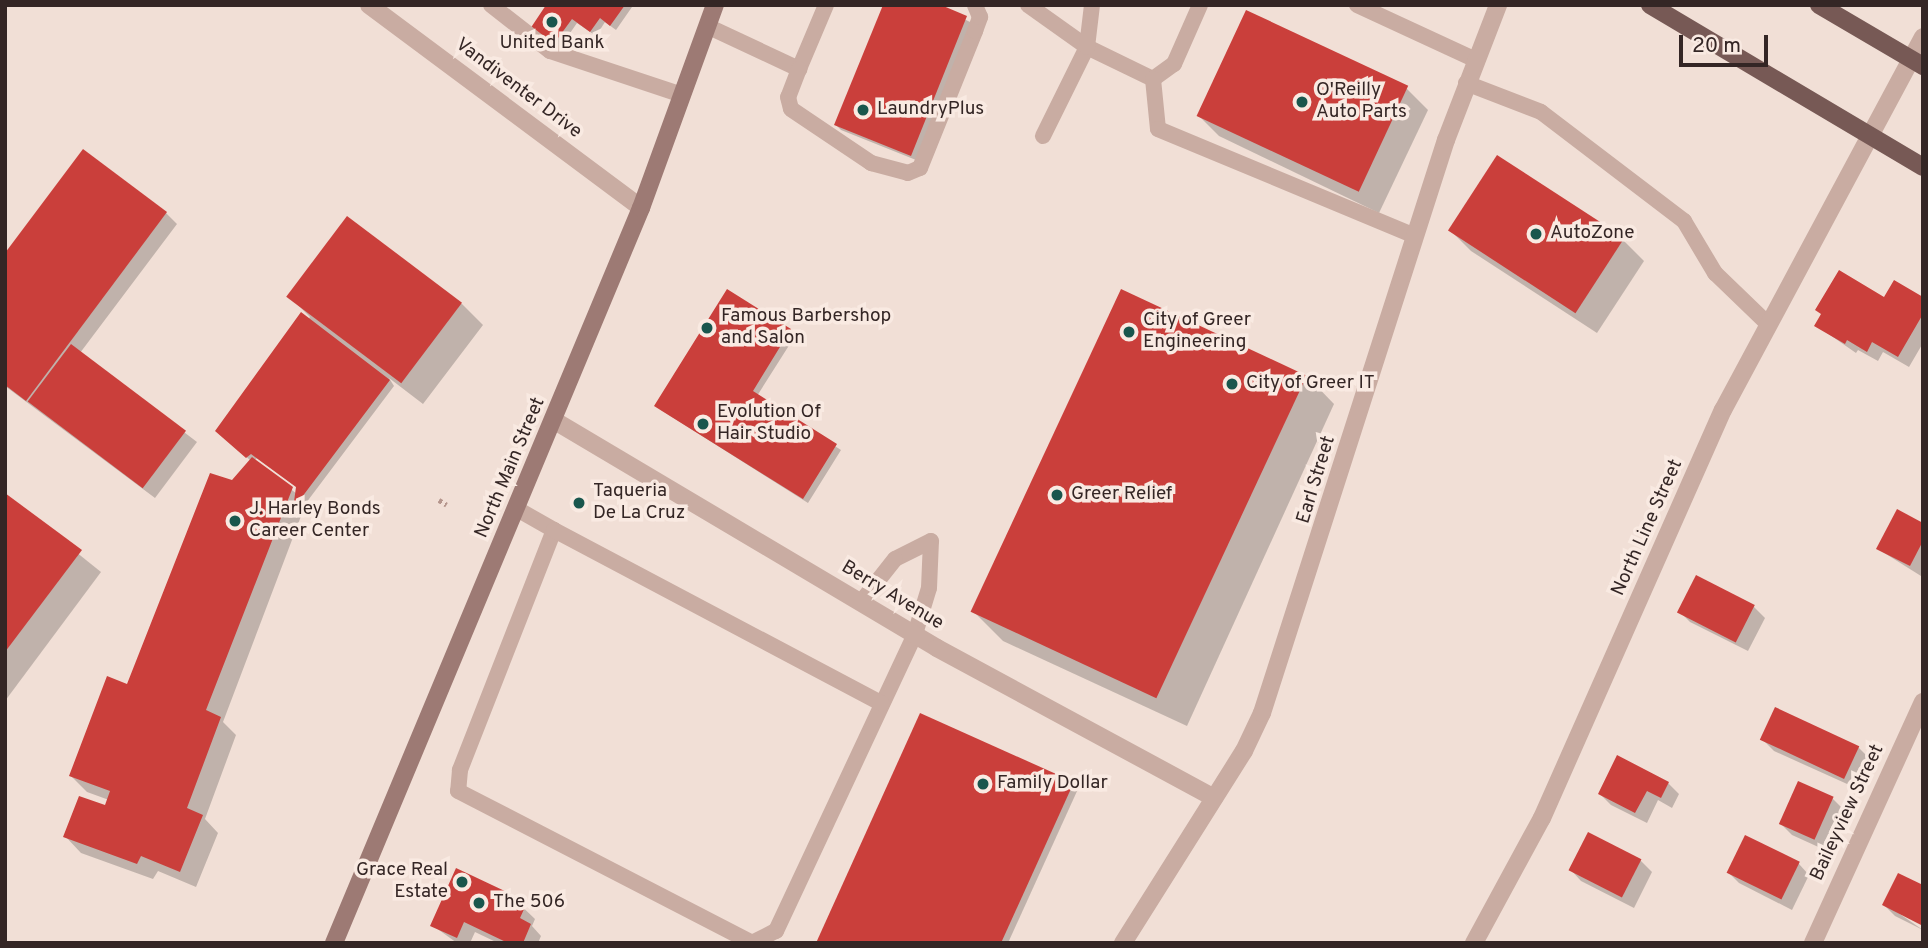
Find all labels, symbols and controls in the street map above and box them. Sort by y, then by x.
marker: United Bank [544,14,560,30]
scale bar [1683,21,1772,65]
place label: United Bank [500,33,604,55]
text: 20 m [1692,33,1741,60]
street label: Vandiventer Drive [450,34,586,144]
place label: O'Reilly Auto Parts [1316,80,1407,124]
marker: O'Reilly Auto Parts [1294,94,1310,110]
place label: LaundryPlus [877,99,984,121]
marker: LaundryPlus [855,102,871,118]
place label: AutoZone [1550,223,1634,245]
marker: AutoZone [1528,226,1544,242]
place label: Famous Barbershop and Salon [721,306,891,350]
place label: City of Greer Engineering [1143,310,1251,354]
marker: Famous Barbershop and Salon [699,320,715,336]
marker: City of Greer Engineering [1121,324,1137,340]
place label: City of Greer IT [1246,373,1375,395]
marker: City of Greer IT [1224,376,1240,392]
street label: North Main Street [471,394,551,542]
place label: Evolution Of Hair Studio [717,402,821,446]
marker: Evolution Of Hair Studio [695,416,711,432]
street label: Earl Street [1293,433,1341,527]
street label: North Line Street [1608,456,1688,600]
place label: Taqueria De La Cruz [593,481,685,525]
place label: Greer Relief [1071,484,1172,506]
marker: Greer Relief [1049,487,1065,503]
marker: Taqueria De La Cruz [571,495,587,511]
place label: J. Harley Bonds Career Center [249,499,381,543]
marker: J. Harley Bonds Career Center [227,513,243,529]
street label: Berry Avenue [836,556,948,636]
street label: Baileyview Street [1806,741,1890,885]
place label: Family Dollar [997,773,1108,795]
marker: Family Dollar [975,776,991,792]
place label: Grace Real Estate [356,860,448,904]
marker: Grace Real Estate [454,874,470,890]
place label: The 506 [493,892,565,914]
marker: The 506 [471,895,487,911]

